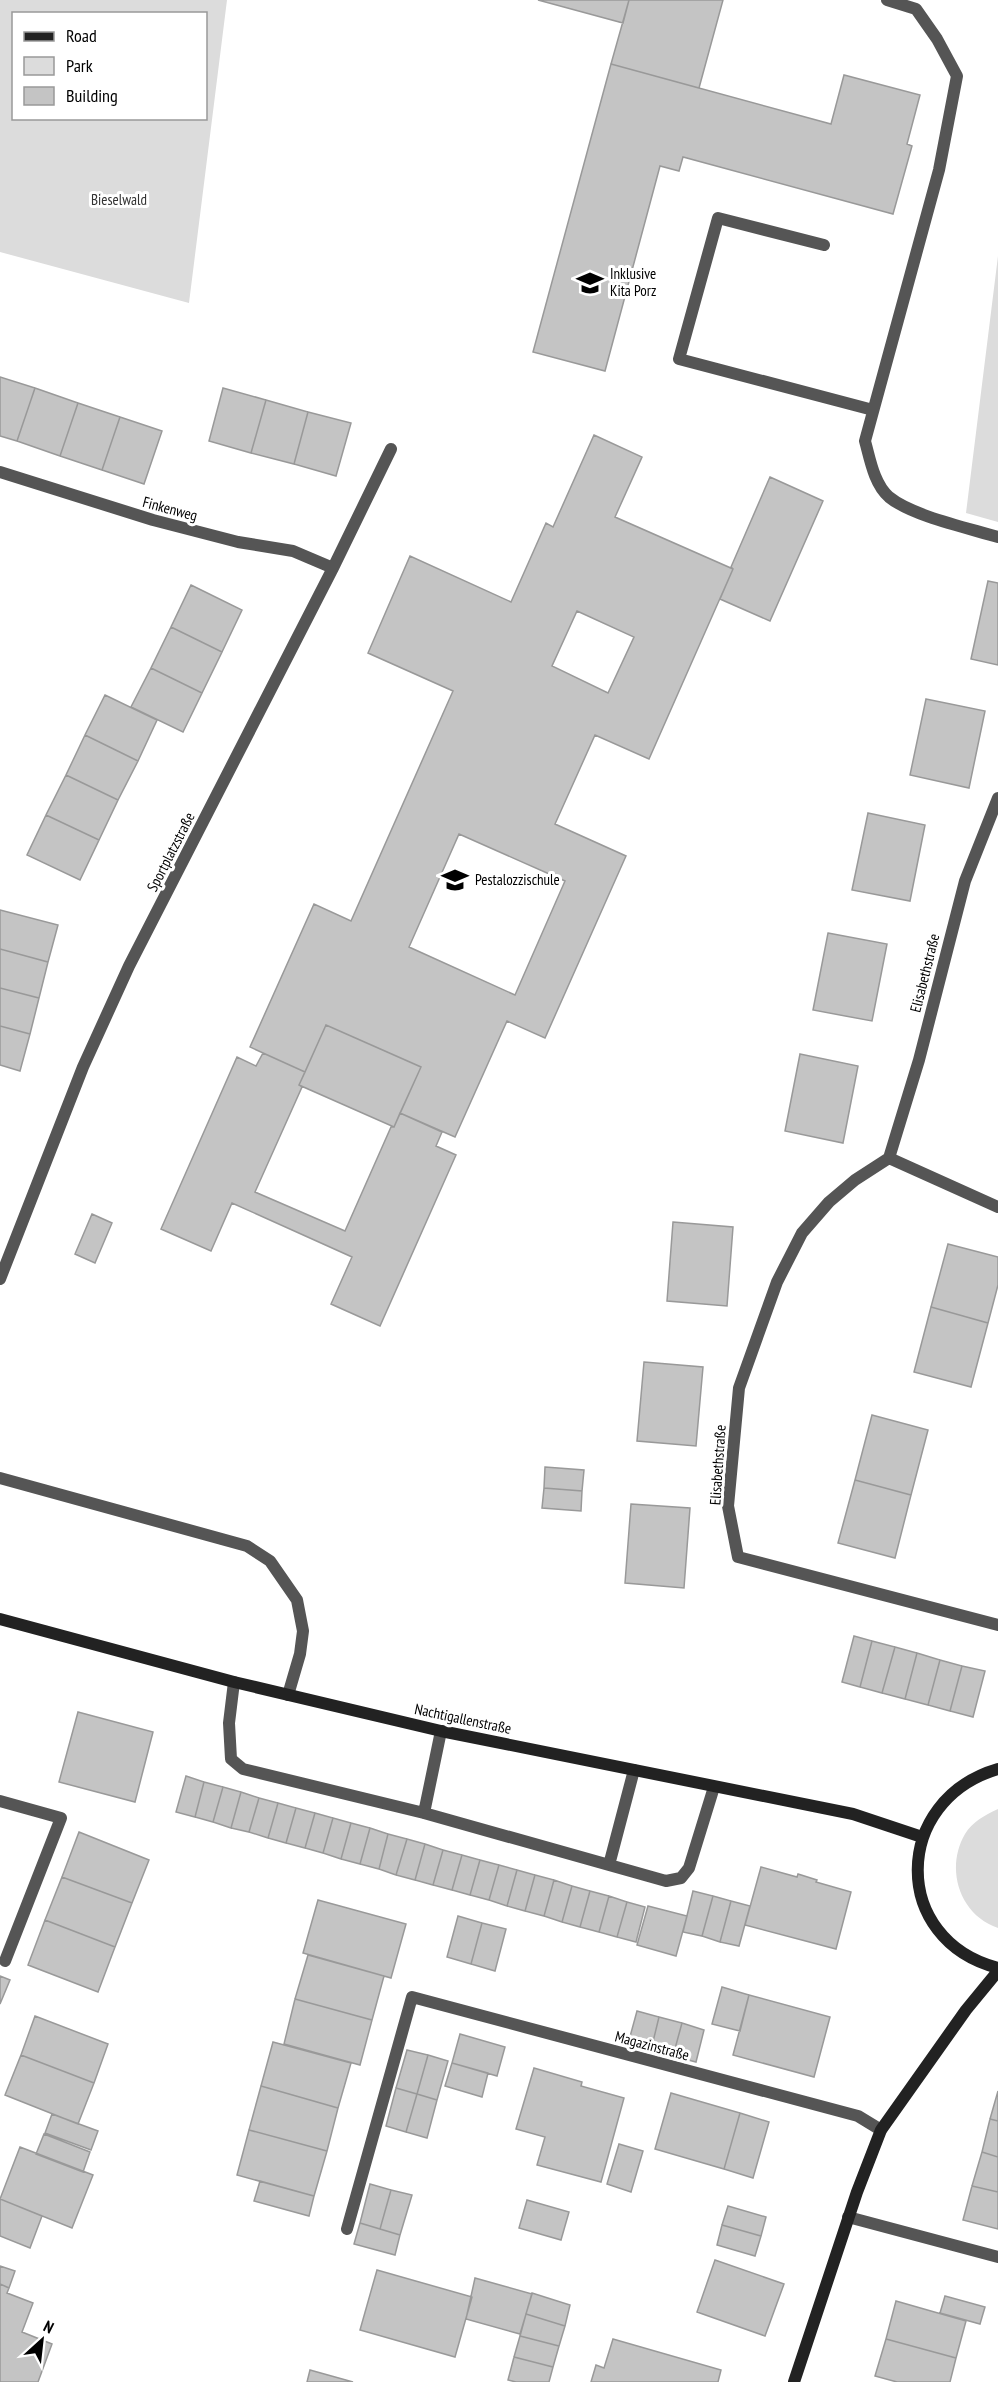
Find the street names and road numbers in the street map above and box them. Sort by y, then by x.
street label: Finkenweg [141,492,200,525]
street label: Sportplatzstraße [142,809,199,895]
street label: Elisabethstraße [906,932,943,1014]
street label: Elisabethstraße [705,1424,730,1506]
street label: Nachtigallenstraße [413,1699,513,1738]
street label: Magazinstraße [613,2026,691,2065]

